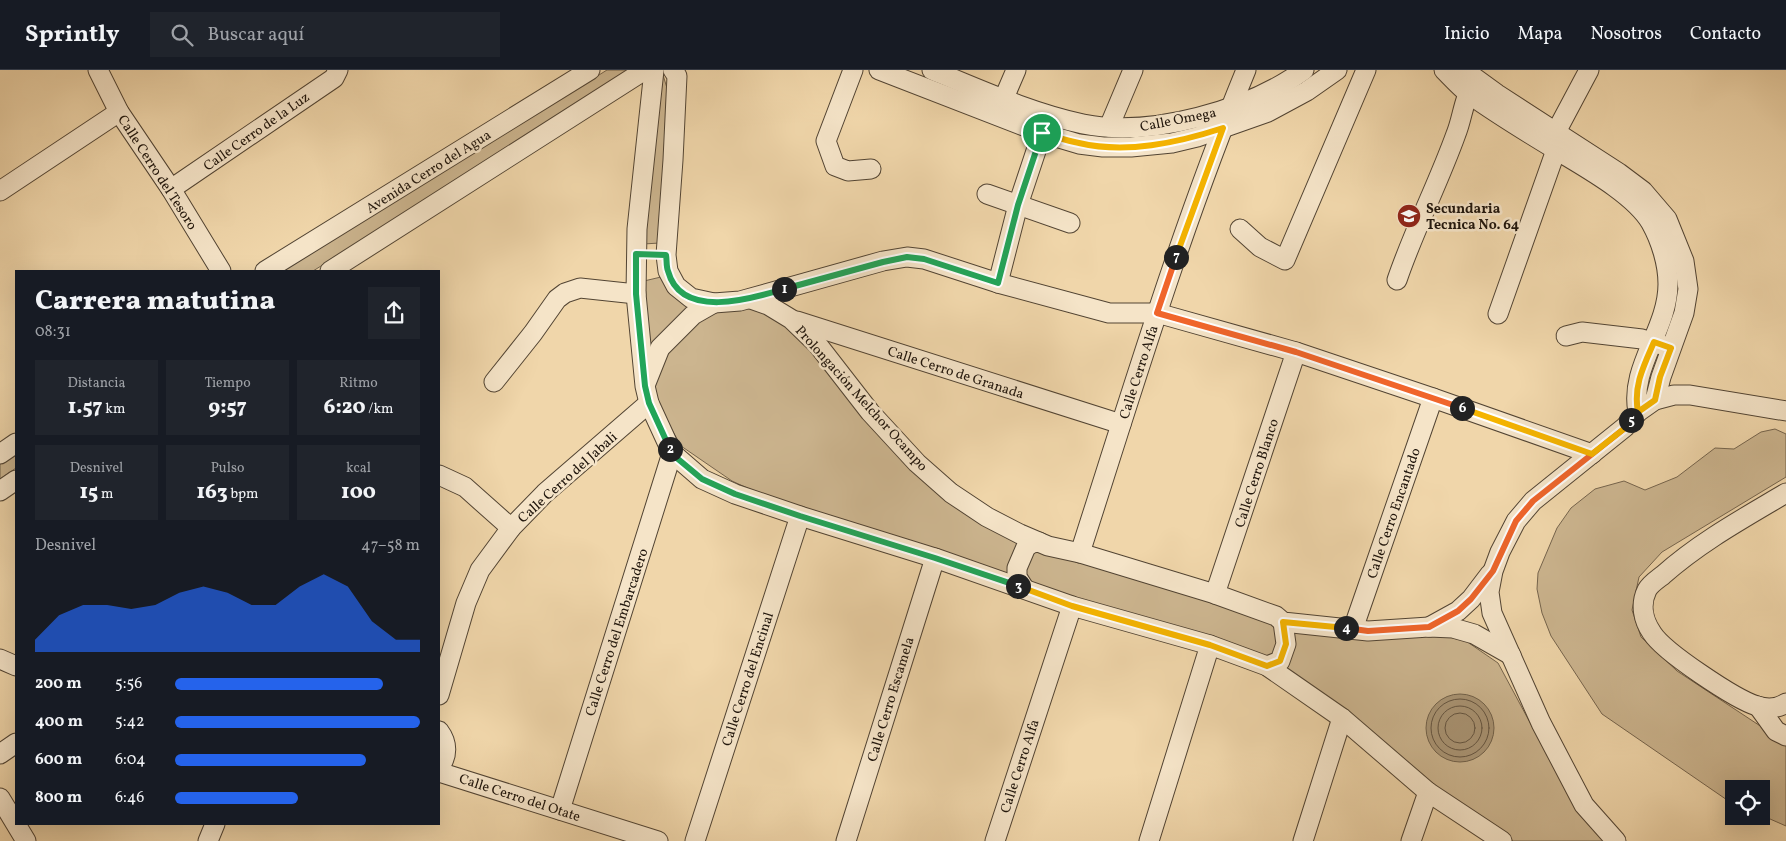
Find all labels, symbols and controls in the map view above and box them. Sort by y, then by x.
search box [150,12,500,57]
text: Sprintly [25,18,120,52]
icon: search [168,21,196,49]
text: Buscar aquí [208,22,304,48]
text: Inicio [1444,22,1490,47]
text: Mapa [1518,22,1563,47]
text: Nosotros [1591,22,1662,47]
text: Contacto [1690,22,1761,47]
street label: Calle Cerro de la Luz [200,88,314,176]
street label: Calle Omega [1139,104,1218,137]
street label: Calle Cerro del Tesoro [112,112,201,234]
pin [1021,112,1063,154]
icon: arrive [1028,119,1056,147]
street label: Avenida Cerro del Agua [363,126,495,219]
place label: Secundaria Tecnica No. 64 [1426,200,1520,235]
school or university icon: Secundaria Tecnica No. 64 [1396,203,1422,229]
pin: 7 [1164,244,1188,270]
text: 7 [1173,248,1180,267]
pin: 1 [772,276,796,302]
text: 1 [782,280,787,299]
text: Carrera matutina [35,282,275,321]
button: share [368,287,420,339]
text: 08:31 [35,321,71,343]
street label: Prolongación Melchor Ocampo [790,322,931,476]
street label: Calle Cerro Alfa [1115,323,1164,422]
street label: Calle Cerro de Granada [885,342,1026,404]
text: Distancia [67,374,126,393]
text: Tiempo [204,374,251,393]
text: Ritmo [339,374,378,393]
text: 1.57 [68,393,103,422]
text: 9:57 [208,393,247,422]
text: 6:20 [324,393,366,422]
pin: 6 [1450,396,1474,420]
text: 6 [1459,399,1466,418]
text: km [103,400,125,419]
text: /km [366,400,394,419]
pin: 5 [1618,408,1644,432]
text: 5 [1628,411,1635,430]
street label: Calle Cerro Blanco [1231,416,1284,530]
street label: Calle Cerro del Jabali [514,428,622,528]
pin: 2 [658,436,682,462]
text: 2 [667,440,674,459]
street label: Calle Cerro Encantado [1363,445,1426,581]
text: Desnivel [70,459,123,478]
text: Pulso [211,459,244,478]
text: kcal [346,459,371,478]
text: 15 [80,478,98,507]
text: 163 [197,478,228,507]
text: 100 [341,478,376,507]
text: m [98,485,113,504]
text: bpm [228,485,258,504]
text: Desnivel [35,535,96,557]
text: 47–58 m [361,535,420,557]
street label: Calle Cerro del Embarcadero [581,546,654,719]
pin: 3 [1006,574,1030,598]
text: 3 [1015,577,1022,596]
street label: Calle Cerro del Encinal [718,610,779,749]
pin: 4 [1334,616,1358,640]
text: 4 [1342,619,1351,638]
street label: Calle Cerro Escamela [863,635,919,764]
text: 200 m [35,673,82,695]
text: 5:56 [115,673,142,695]
text: 400 m [35,711,83,733]
text: 5:42 [115,711,145,733]
street label: Calle Cerro Alfa [996,717,1045,816]
text: 600 m [35,749,82,771]
text: 6:04 [115,749,146,771]
street label: Calle Cerro del Otate [456,770,583,827]
map controls [1725,780,1770,825]
button: locate [1725,780,1770,825]
text: 800 m [35,787,82,809]
text: 6:46 [115,787,144,809]

